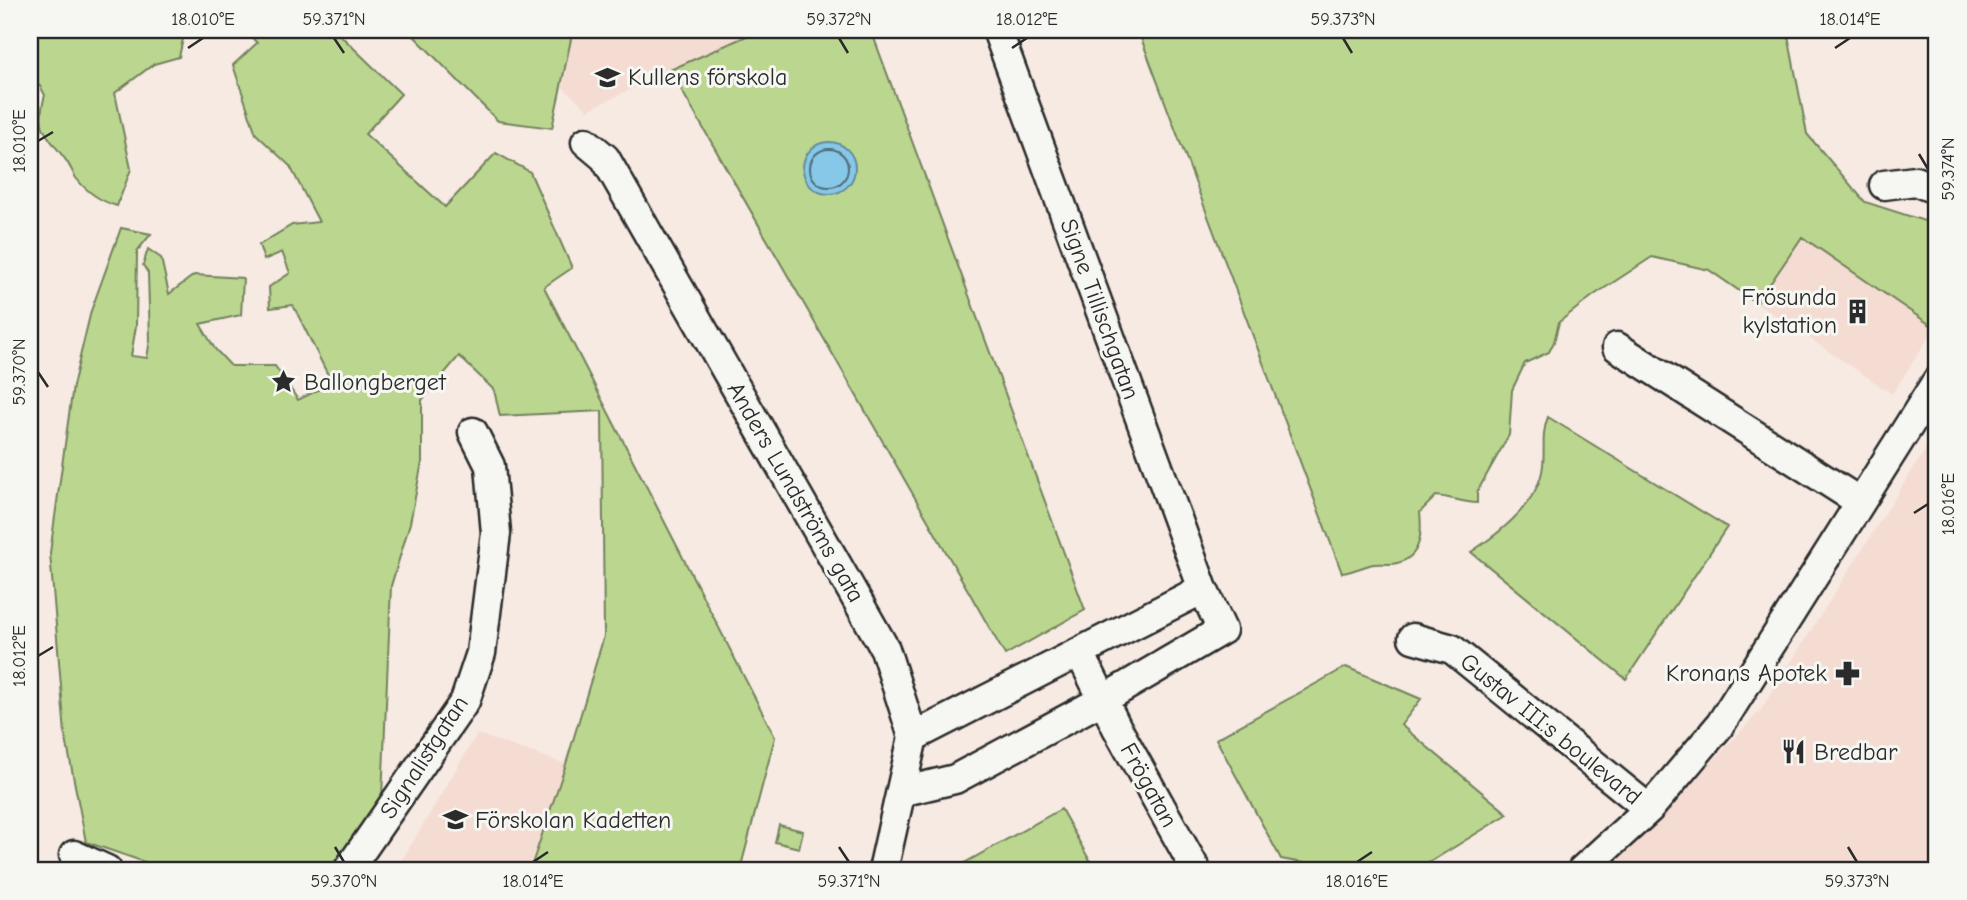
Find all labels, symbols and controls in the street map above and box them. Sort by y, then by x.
text: 18.010°E [171,9,235,30]
text: 59.371°N [302,9,366,30]
text: 59.372°N [806,9,872,30]
text: 18.012°E [996,9,1058,30]
text: 59.373°N [1310,9,1376,30]
text: 18.014°E [1819,9,1881,30]
school or university icon: Kullens förskola [594,63,622,91]
place label: Kullens förskola [628,63,787,91]
text: 18.010°E [9,109,30,173]
text: 59.374°N [1938,137,1959,201]
street label: Signe Tillischgatan [1054,215,1146,403]
place label: Frösunda kylstation [1741,283,1837,339]
building icon: Frösunda kylstation [1843,297,1871,325]
text: 59.370°N [9,339,30,405]
place icon: Ballongberget [270,368,298,396]
place label: Ballongberget [304,368,447,396]
street label: Anders Lundströms gata [722,377,870,607]
text: 18.016°E [1938,473,1959,535]
text: 18.012°E [9,625,30,687]
street label: Gustav III:s boulevard [1455,647,1647,811]
place label: Kronans Apotek [1666,659,1827,687]
pharmacy icon: Kronans Apotek [1833,659,1861,687]
street label: Signalistgatan [374,690,474,824]
street label: Frögatan [1114,738,1184,832]
restaurant icon: Bredbar [1780,738,1808,766]
place label: Bredbar [1814,738,1898,766]
school or university icon: Förskolan Kadetten [441,806,469,834]
place label: Förskolan Kadetten [475,806,671,834]
text: 59.370°N [311,871,377,892]
text: 18.014°E [502,871,564,892]
text: 59.371°N [817,871,881,892]
text: 18.016°E [1326,871,1388,892]
text: 59.373°N [1824,871,1890,892]

